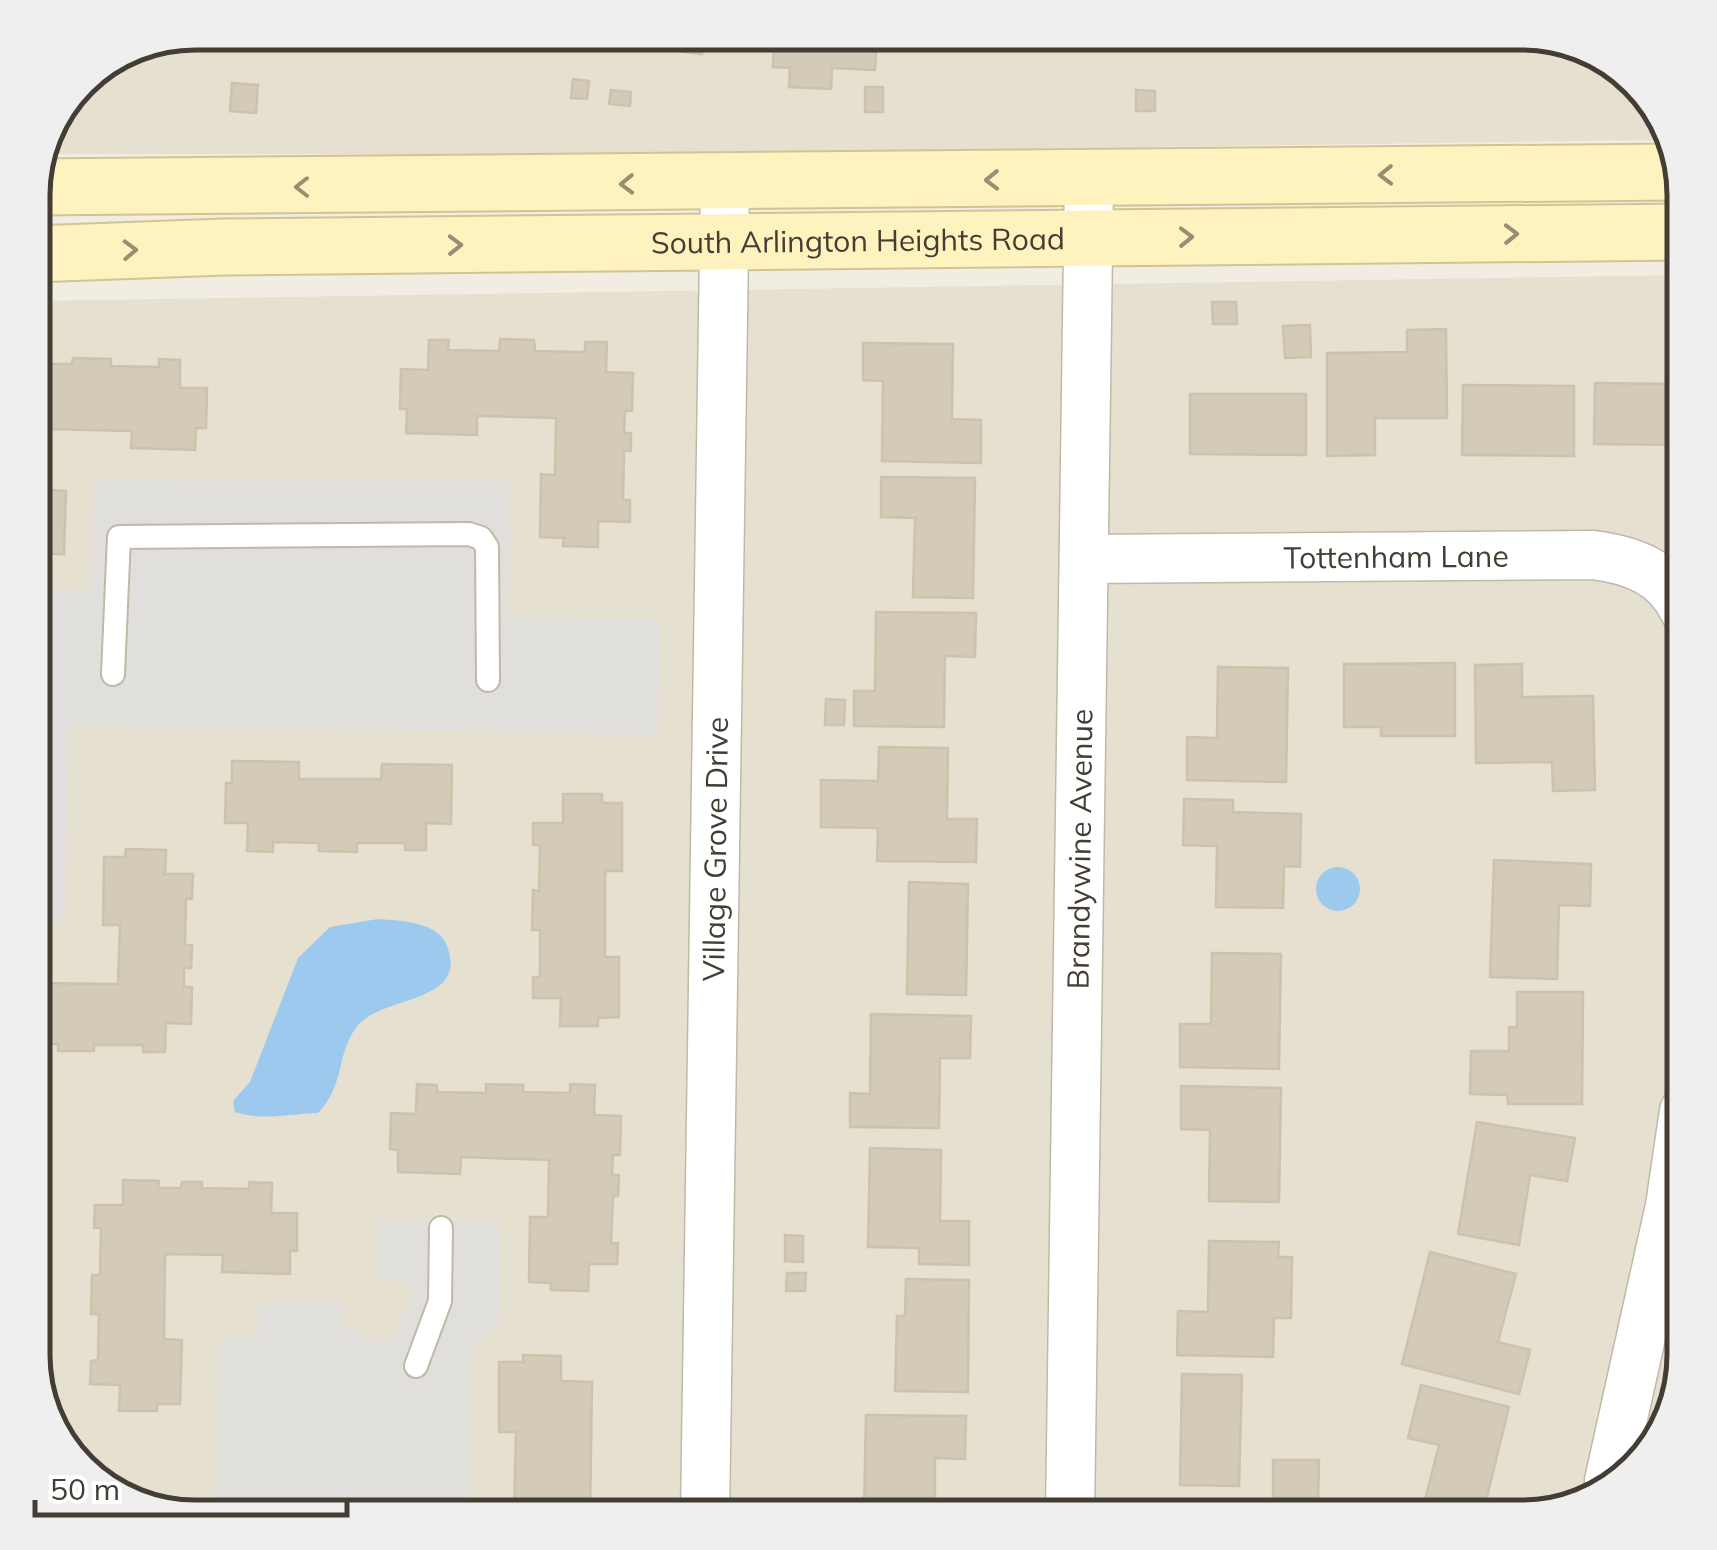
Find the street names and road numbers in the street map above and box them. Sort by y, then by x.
street label: South Arlington Heights Road [651,219,1065,262]
street label: Tottenham Lane [1283,537,1509,576]
street label: Brandywine Avenue [1059,709,1100,990]
street label: Village Grove Drive [694,717,736,982]

